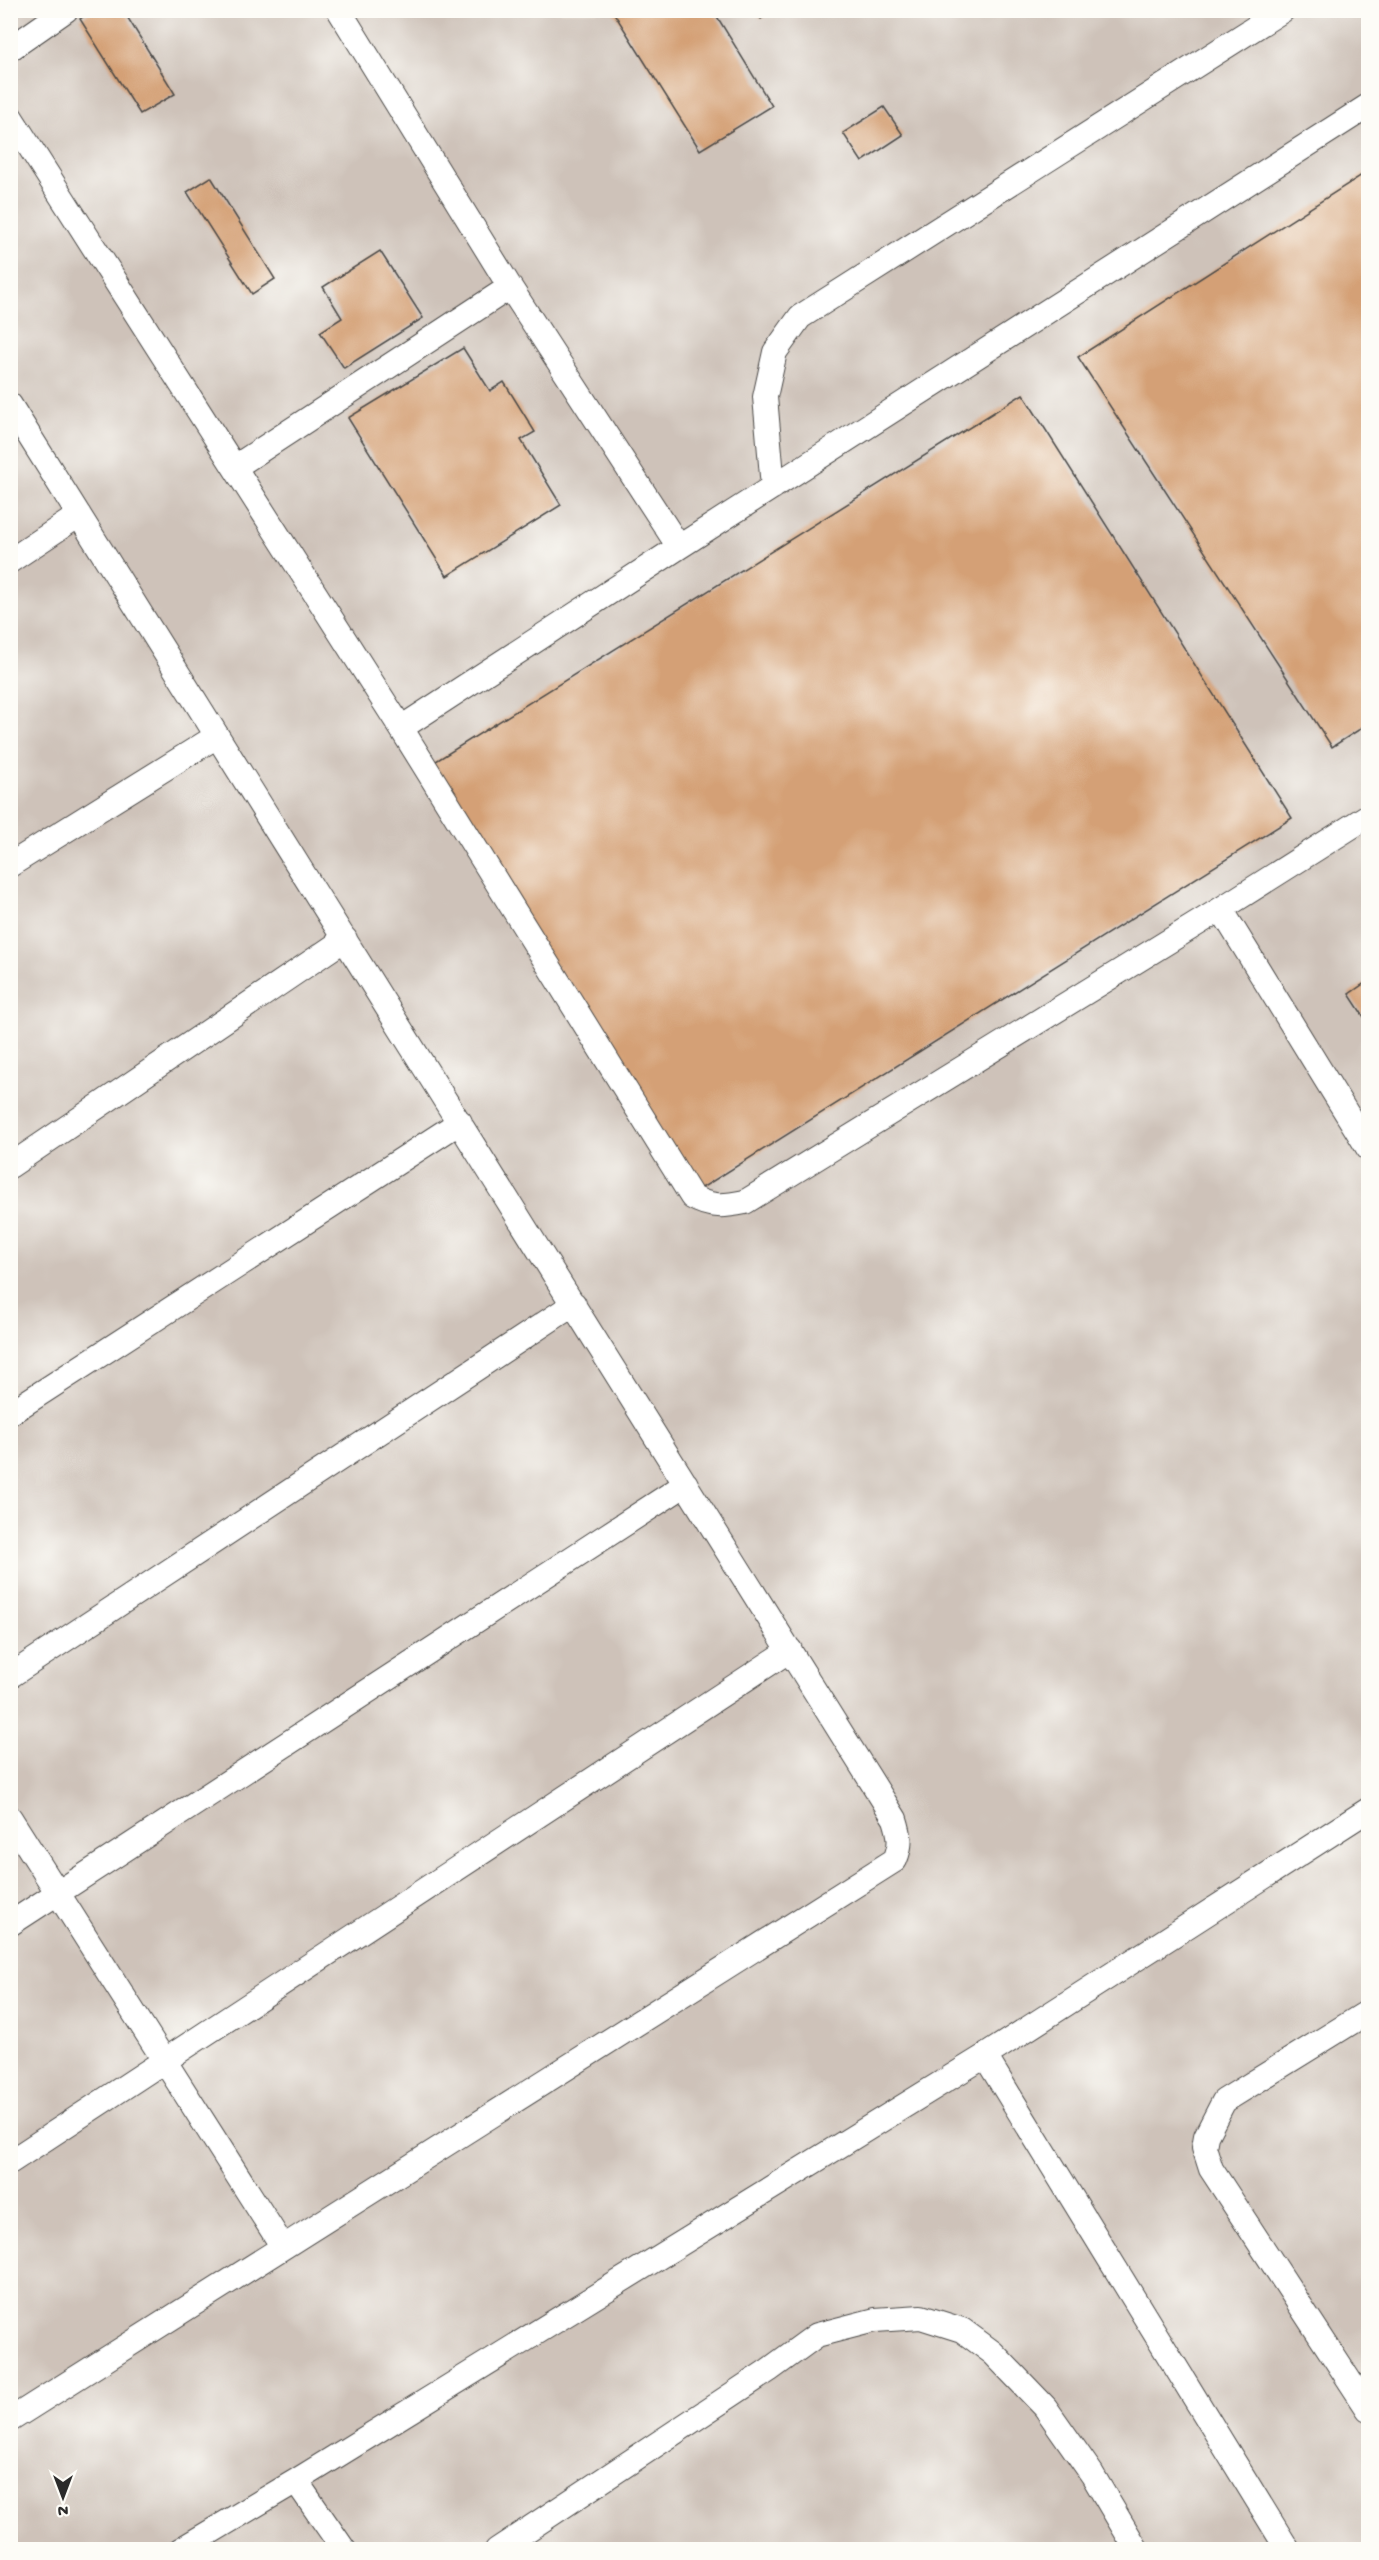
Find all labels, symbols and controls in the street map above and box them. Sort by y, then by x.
north arrow [33,2467,93,2527]
text: N [57,2499,68,2518]

